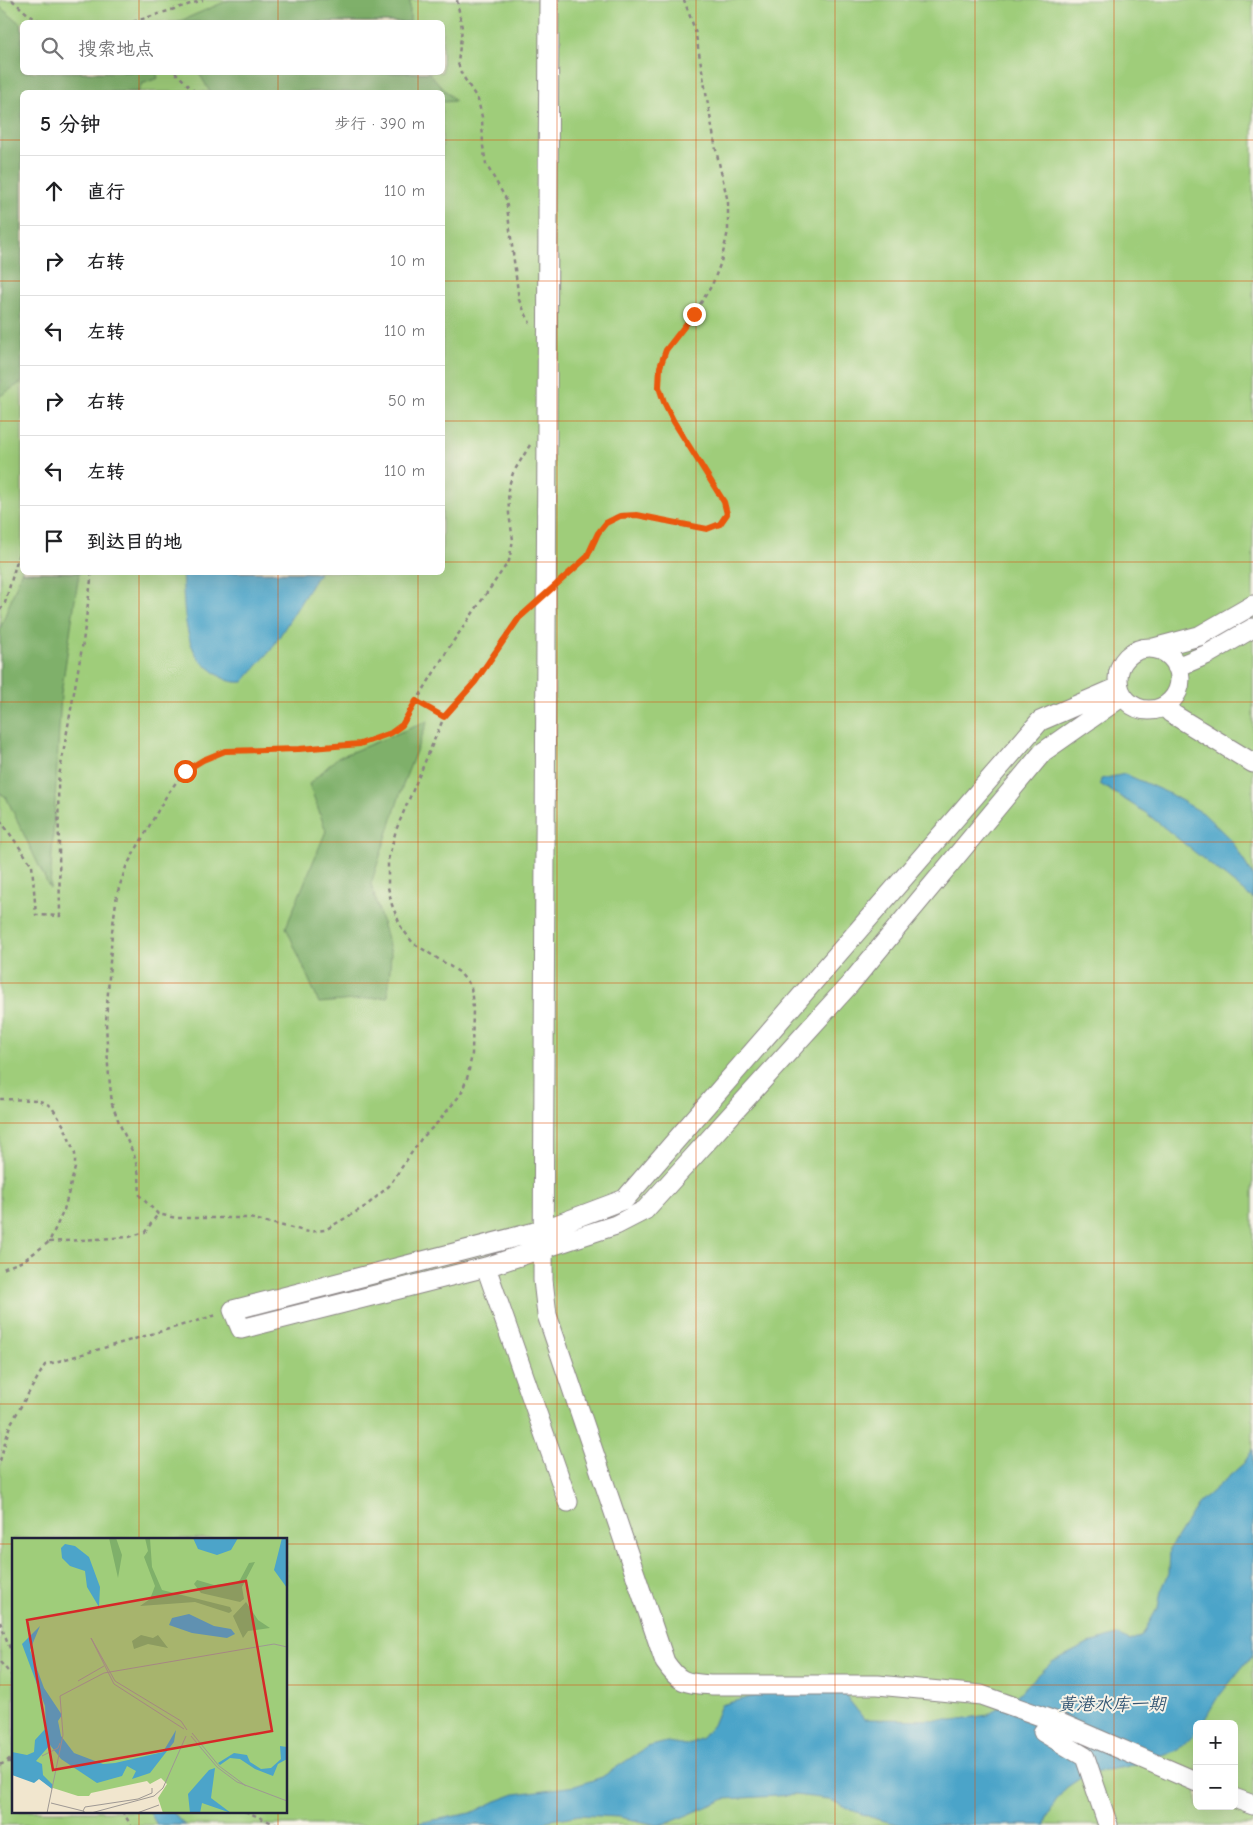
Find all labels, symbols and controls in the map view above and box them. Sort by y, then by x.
search box [20,20,445,75]
icon: search [38,34,66,62]
text: 搜索地点 [78,38,154,60]
text: 5 分钟 [40,112,101,136]
text: 步行 · 390 m [335,115,425,133]
icon: ahead [40,177,68,205]
text: 直行 [87,181,125,203]
text: 110 m [384,182,425,200]
icon: right [40,247,68,275]
text: 右转 [87,251,125,273]
text: 10 m [390,252,425,270]
route end [683,303,706,326]
icon: left [40,317,68,345]
text: 左转 [87,321,125,343]
text: 110 m [384,322,425,340]
icon: right [40,387,68,415]
text: 右转 [87,391,125,413]
text: 50 m [388,392,425,410]
icon: left [40,457,68,485]
text: 左转 [87,461,125,483]
text: 110 m [384,462,425,480]
icon: arrive [40,527,68,555]
text: 到达目的地 [87,531,182,553]
route start [174,760,197,783]
inset map [12,1538,288,1812]
water label: 黄港水库一期 [1058,1694,1167,1715]
map controls [1193,1720,1238,1810]
button: + [1193,1720,1238,1765]
button: − [1193,1765,1238,1810]

